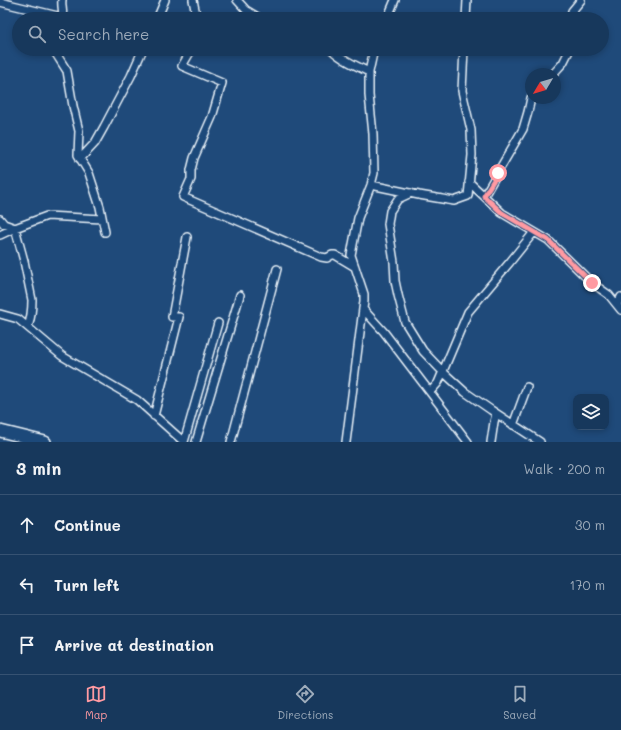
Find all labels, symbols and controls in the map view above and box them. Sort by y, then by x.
search box [12,12,609,56]
icon: search [26,23,48,45]
text: Search here [58,24,149,44]
north arrow [525,68,561,104]
route start [489,164,507,182]
route end [583,274,601,292]
map controls [573,394,609,430]
button: layers [573,394,609,430]
text: 3 min [16,457,61,479]
text: Walk · 200 m [524,460,605,477]
icon: ahead [16,514,38,536]
text: Continue [54,515,121,535]
text: 30 m [575,516,605,533]
icon: left [16,574,38,596]
text: Turn left [54,575,119,595]
text: 170 m [569,576,605,593]
icon: arrive [16,634,38,656]
text: Arrive at destination [54,635,214,655]
tab: Map [85,683,107,722]
tab: Directions [277,683,333,722]
tab: Saved [503,683,536,722]

